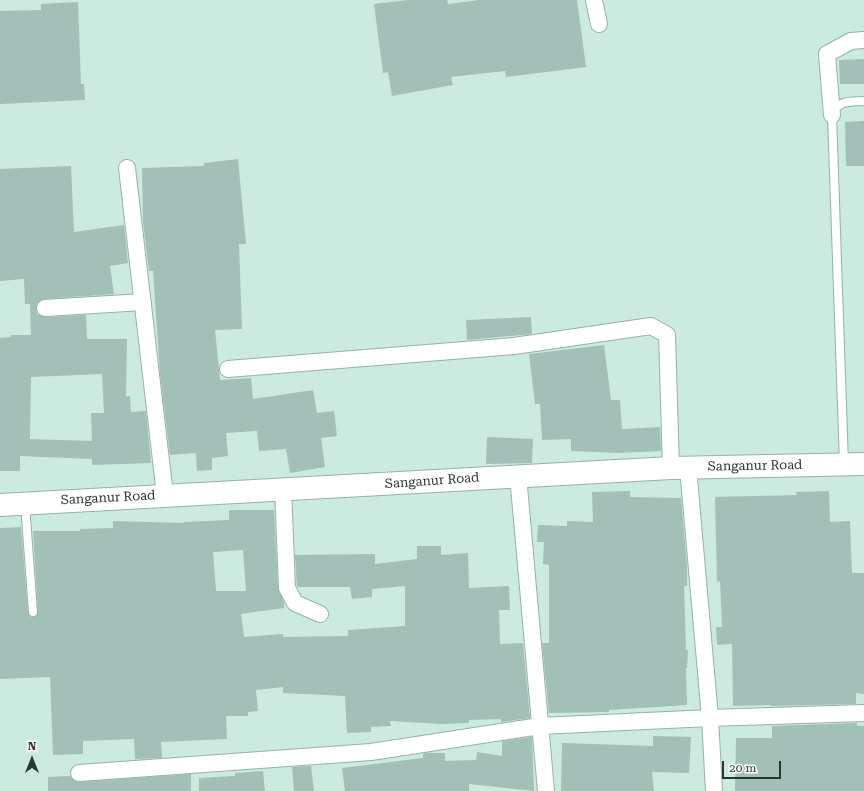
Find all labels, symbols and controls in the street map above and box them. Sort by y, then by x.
street label: Sanganur Road [707,457,803,475]
street label: Sanganur Road [384,470,480,492]
street label: Sanganur Road [60,488,156,508]
north arrow [12,739,52,779]
text: N [28,740,36,753]
scale bar [724,753,783,779]
text: 20 m [729,761,756,775]

